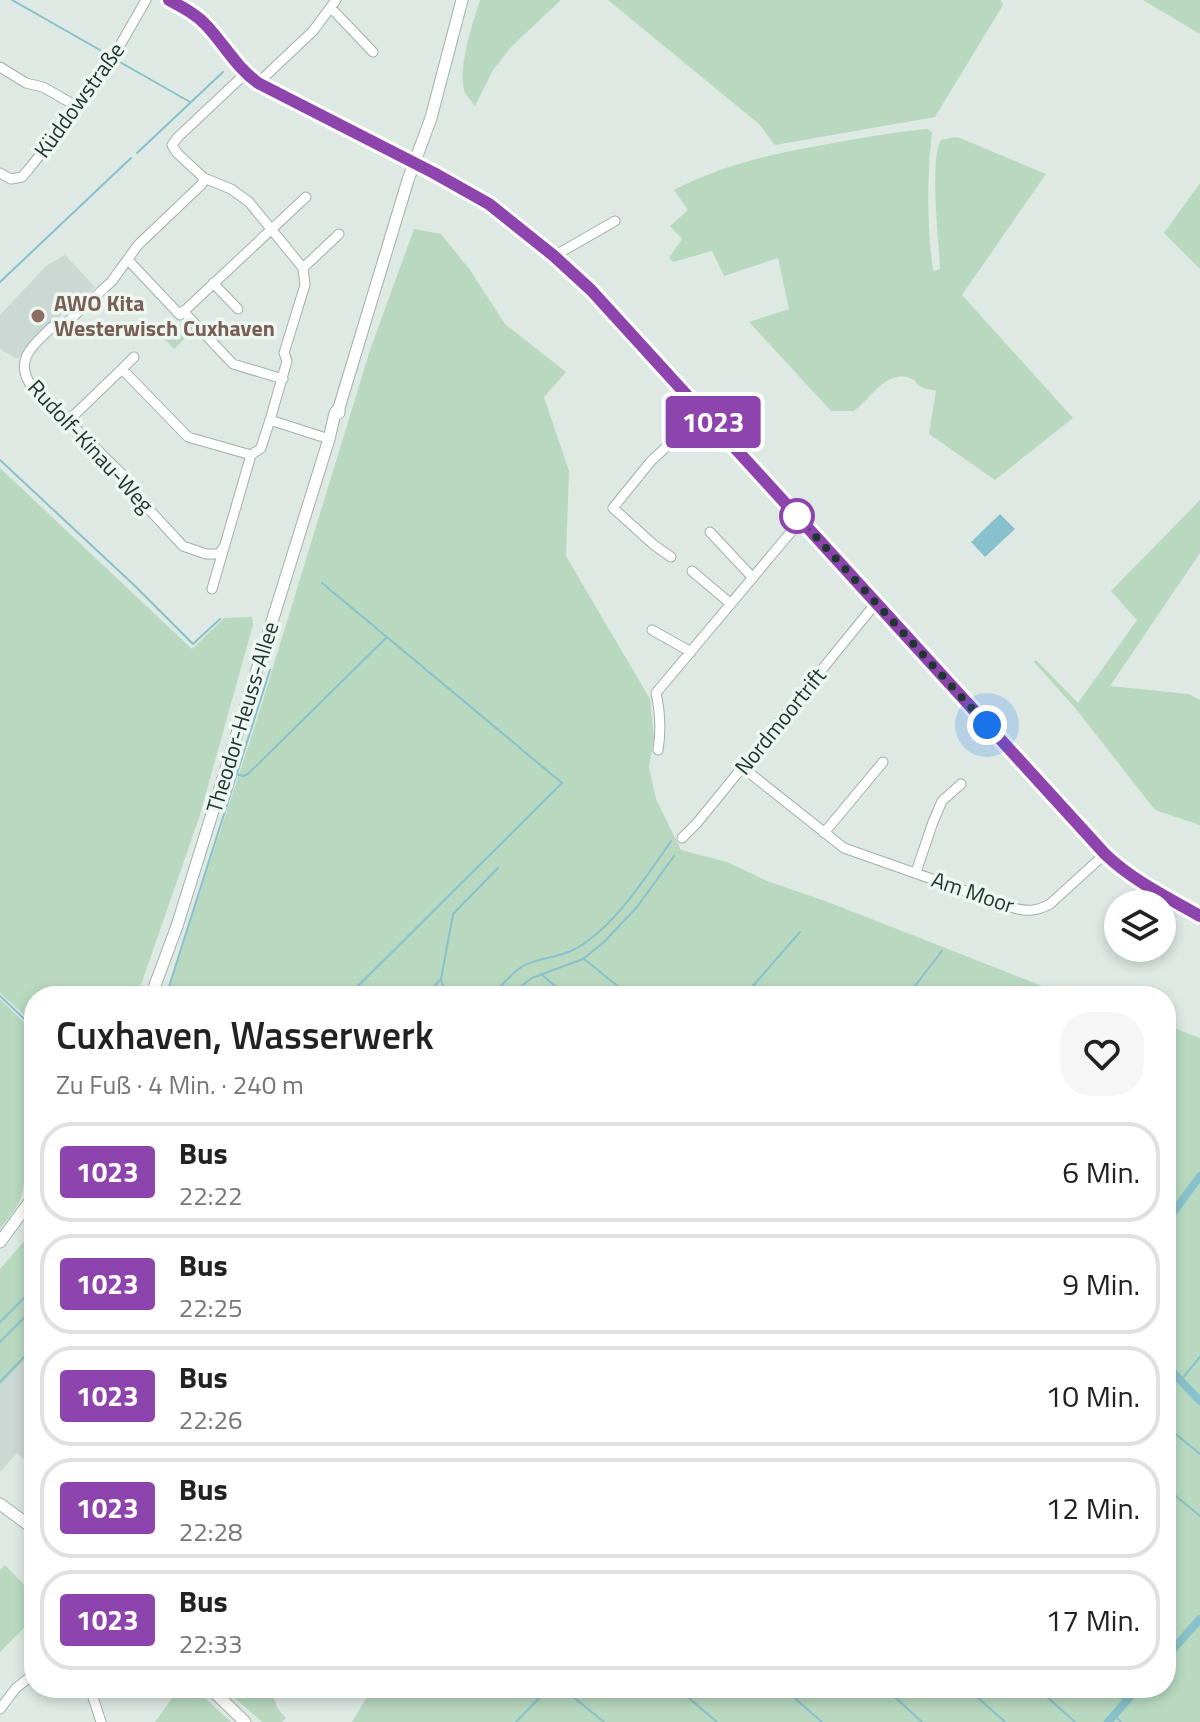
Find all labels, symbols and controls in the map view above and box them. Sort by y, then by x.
street label: Küddowstraße [25,35,133,165]
place label: AWO Kita Westerwisch Cuxhaven [54,286,275,345]
marker: AWO Kita Westerwisch Cuxhaven [29,307,47,325]
street label: Rudolf-Kinau-Weg [20,371,162,521]
line badge: 1023 [657,396,769,448]
text: 1023 [682,400,744,443]
unlabelled marker [780,499,814,533]
street label: Theodor-Heuss-Allee [197,617,287,817]
street label: Nordmoortrift [726,660,834,782]
your location [967,705,1007,745]
street label: Am Moor [927,862,1019,922]
map controls [1104,890,1176,962]
button: layers [1104,890,1176,962]
text: Cuxhaven, Wasserwerk [56,1006,434,1064]
button: heart [1060,1012,1144,1096]
text: Zu Fuß · 4 Min. · 240 m [56,1065,304,1104]
text: Bus [179,1130,228,1176]
text: 6 Min. [1062,1149,1140,1195]
text: 1023 [76,1150,139,1193]
text: 22:22 [179,1176,243,1215]
text: Bus [179,1242,228,1288]
text: 9 Min. [1062,1261,1140,1307]
text: 1023 [76,1262,139,1305]
text: 22:25 [179,1288,243,1327]
text: Bus [179,1354,228,1400]
text: 10 Min. [1045,1373,1140,1419]
text: 1023 [76,1374,139,1417]
text: 22:26 [179,1400,243,1439]
text: Bus [179,1466,228,1512]
text: 12 Min. [1045,1485,1140,1531]
text: 1023 [76,1486,139,1529]
text: 22:28 [179,1512,243,1551]
text: Bus [179,1578,228,1624]
text: 17 Min. [1045,1597,1140,1643]
text: 1023 [76,1598,139,1641]
text: 22:33 [179,1624,243,1663]

